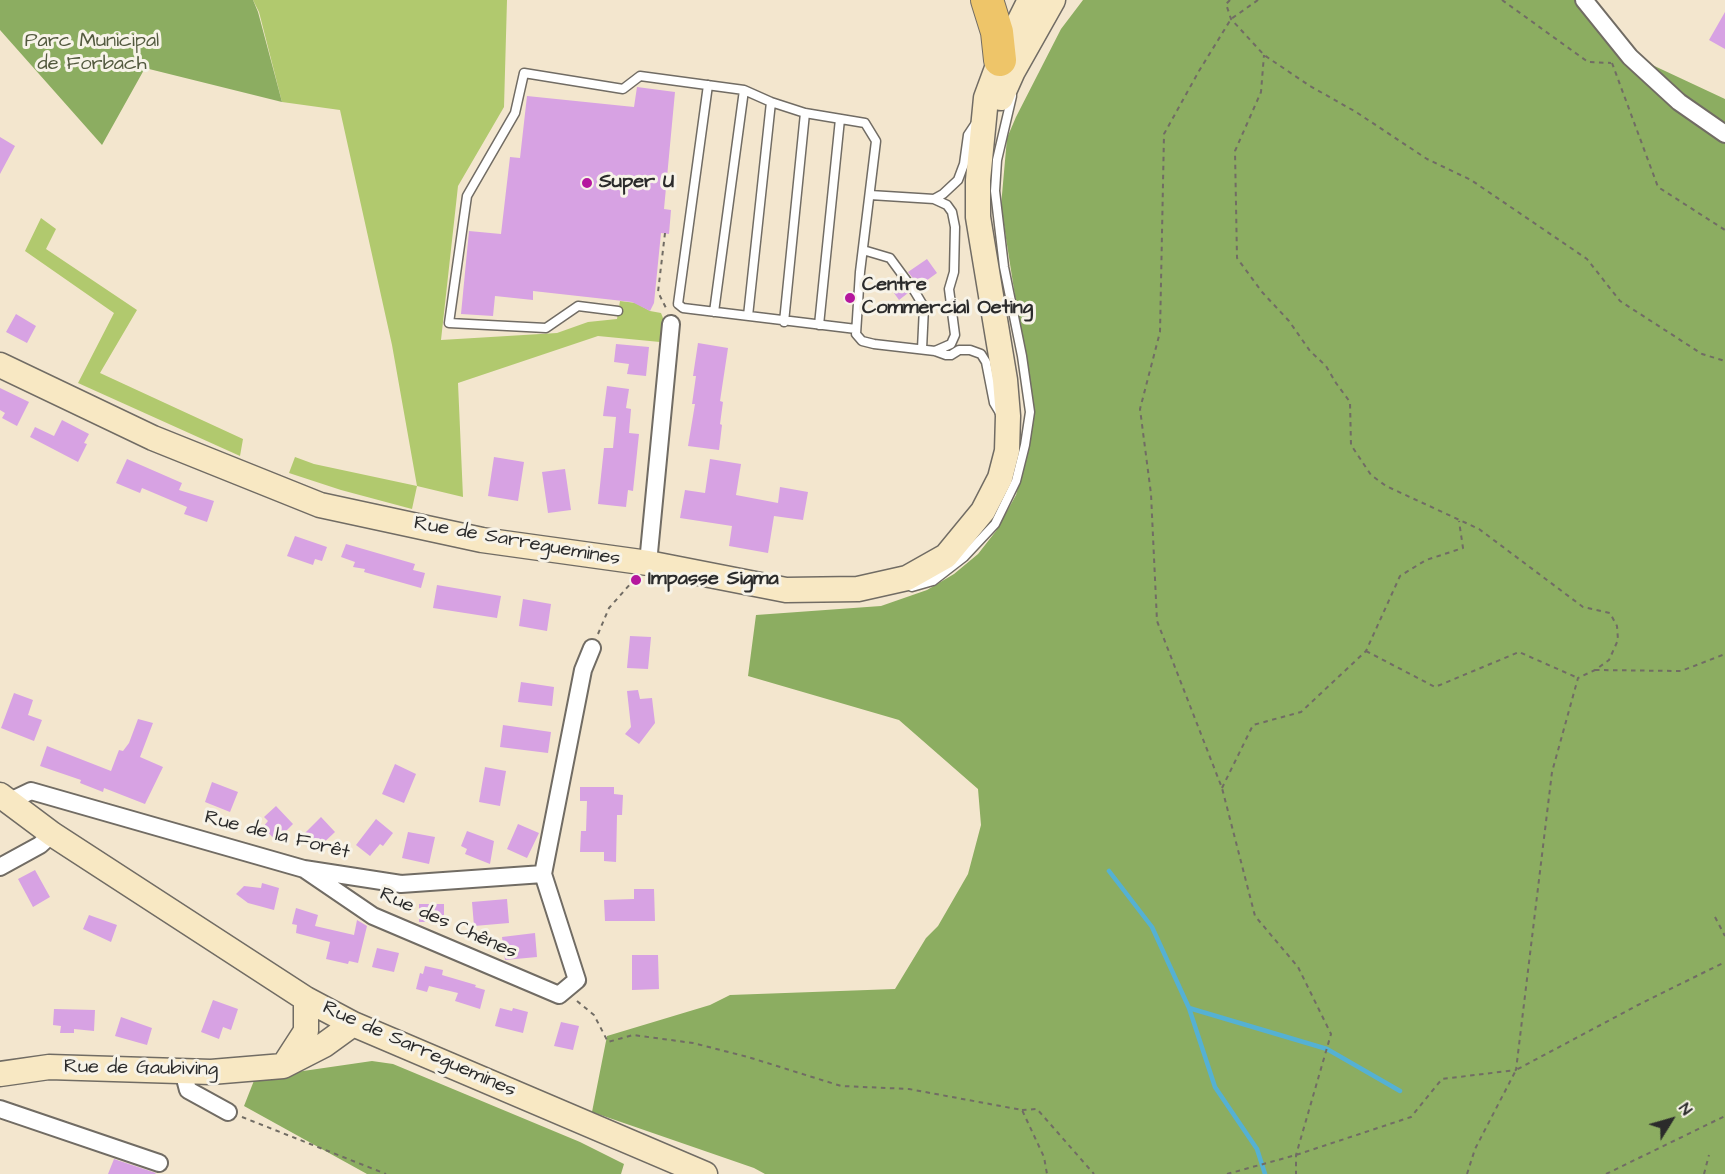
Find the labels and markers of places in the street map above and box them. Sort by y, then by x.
place label: Super U [599,171,674,195]
marker: Super U [580,176,594,190]
place label: Centre Commercial Oeting [862,274,1033,321]
marker: Centre Commercial Oeting [843,291,857,305]
place label: Impasse Sigma [648,568,779,592]
marker: Impasse Sigma [629,573,643,587]

